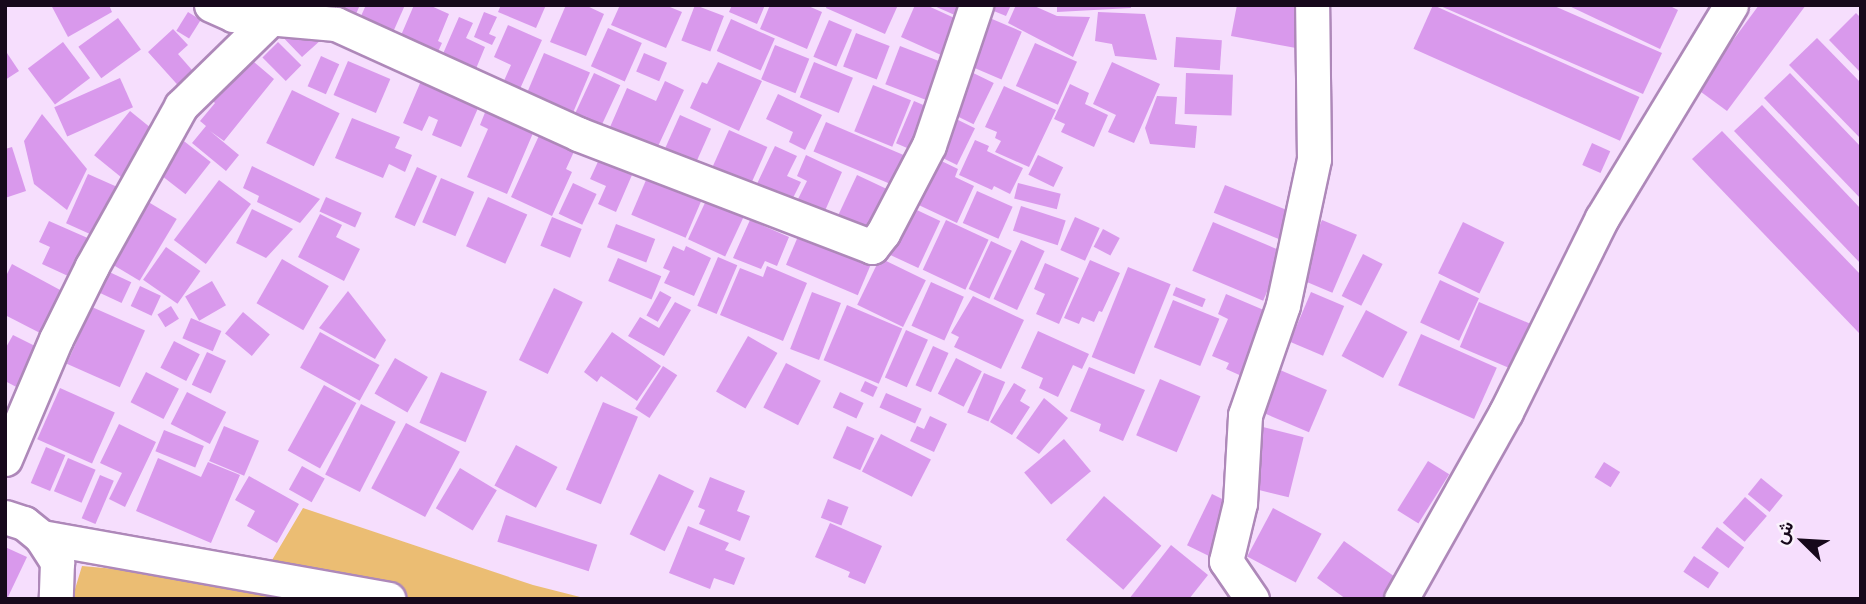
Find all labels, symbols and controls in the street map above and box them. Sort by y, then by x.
north arrow [1768,506,1838,576]
text: ش [1768,517,1799,547]

